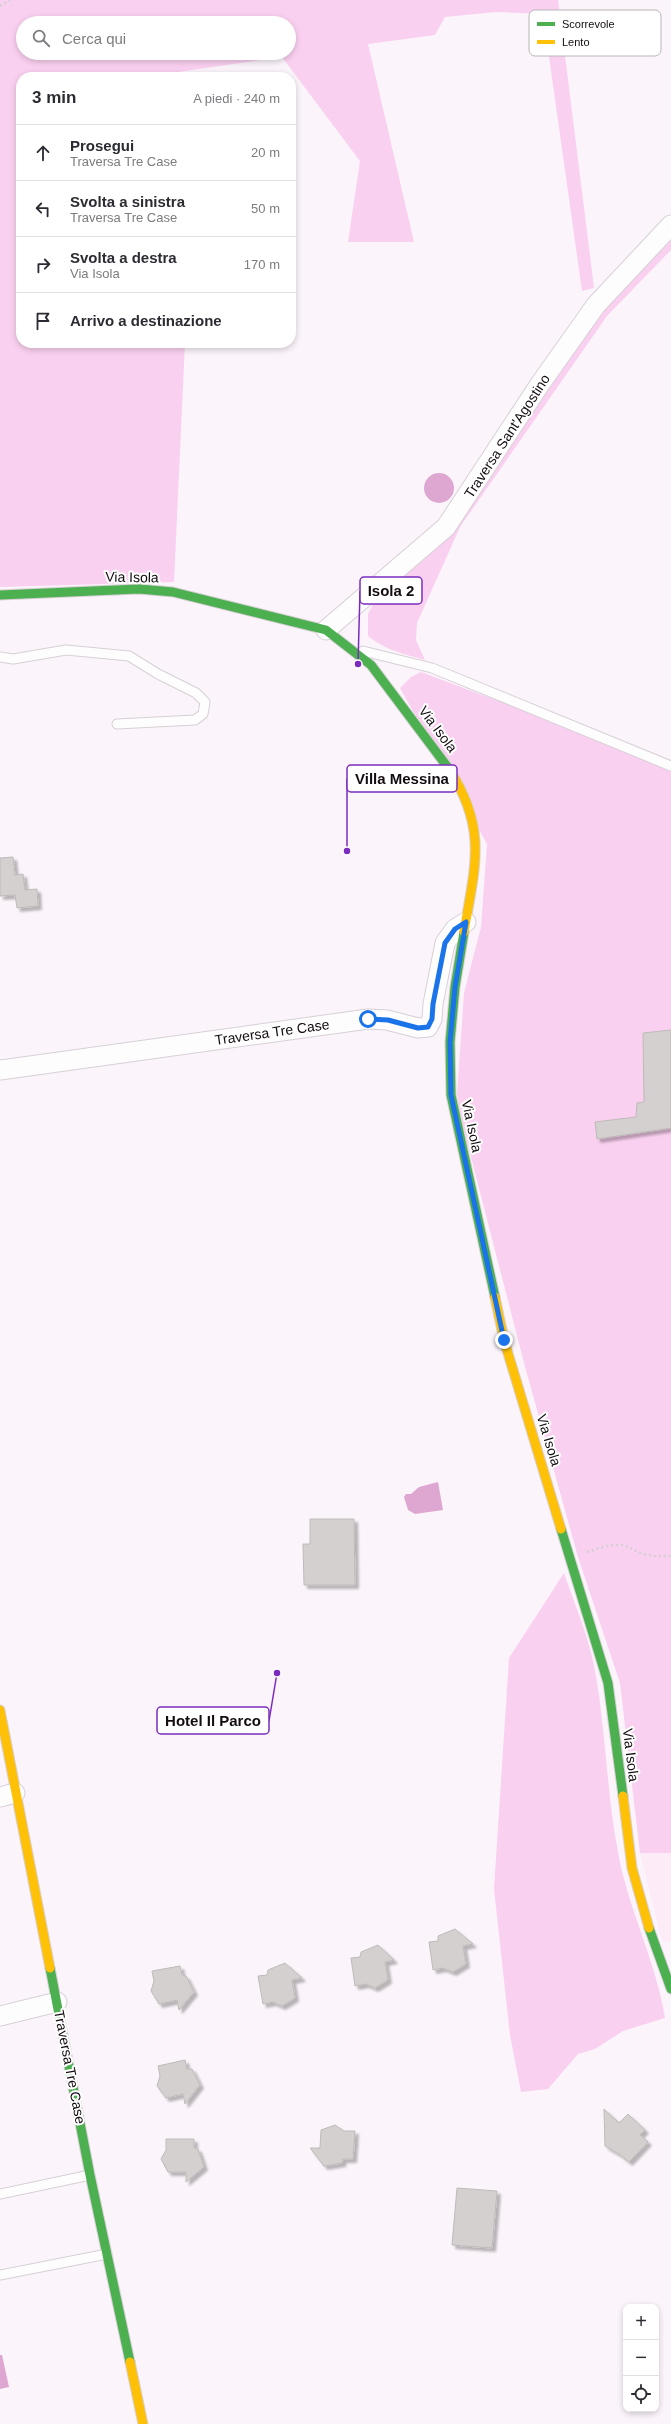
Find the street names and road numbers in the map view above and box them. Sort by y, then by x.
street label: Traversa Sant'Agostino [461,371,553,501]
street label: Via Isola [105,569,159,585]
street label: Via Isola [416,703,461,755]
street label: Traversa Tre Case [214,1016,330,1048]
street label: Via Isola [459,1098,485,1154]
street label: Via Isola [534,1412,565,1468]
street label: Via Isola [620,1727,642,1783]
street label: Traversa Tre Case [51,2009,89,2125]

